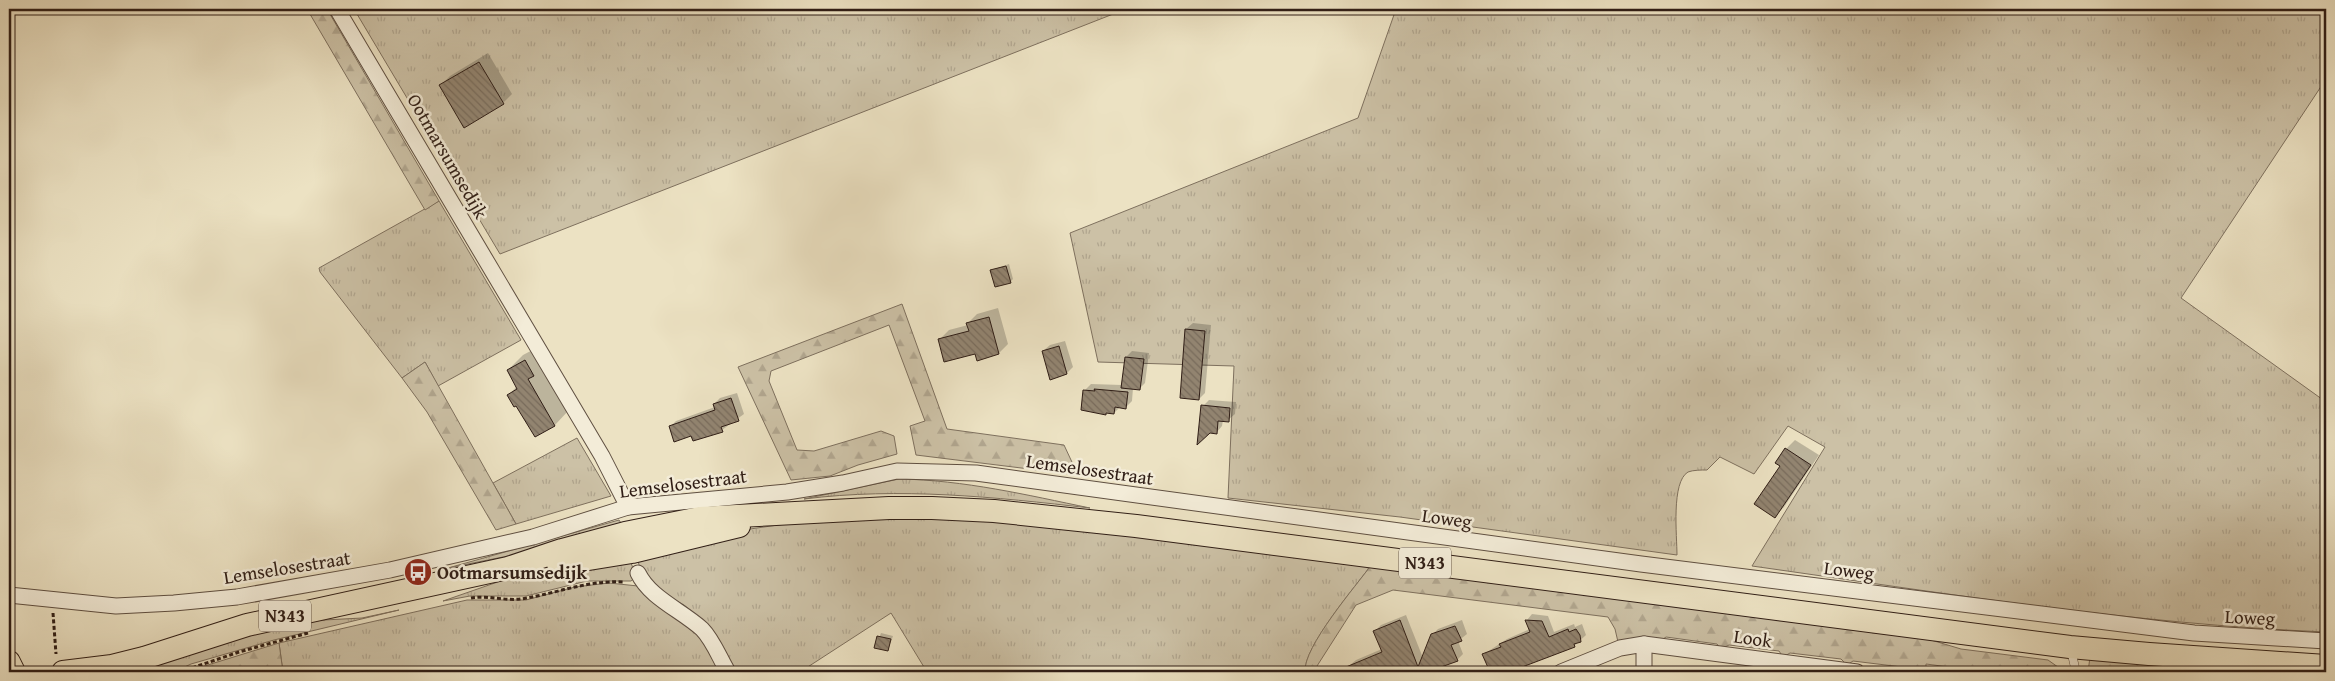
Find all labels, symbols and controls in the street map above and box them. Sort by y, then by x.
street label: Ootmarsumsedijk [401,88,495,224]
street label: Lemselosestraat [1025,446,1156,492]
street label: Lemselosestraat [618,461,749,505]
street label: Loweg [1420,501,1474,535]
street label: Lemselosestraat [221,543,353,591]
road number: N343 [1399,548,1451,578]
street label: Loweg [1822,553,1876,587]
bus stop icon: Ootmarsumsedijk [403,557,433,587]
place label: Ootmarsumsedijk [437,558,587,586]
road number: N343 [259,600,311,632]
street label: Loweg [2224,602,2276,632]
street label: Look [1732,621,1774,655]

